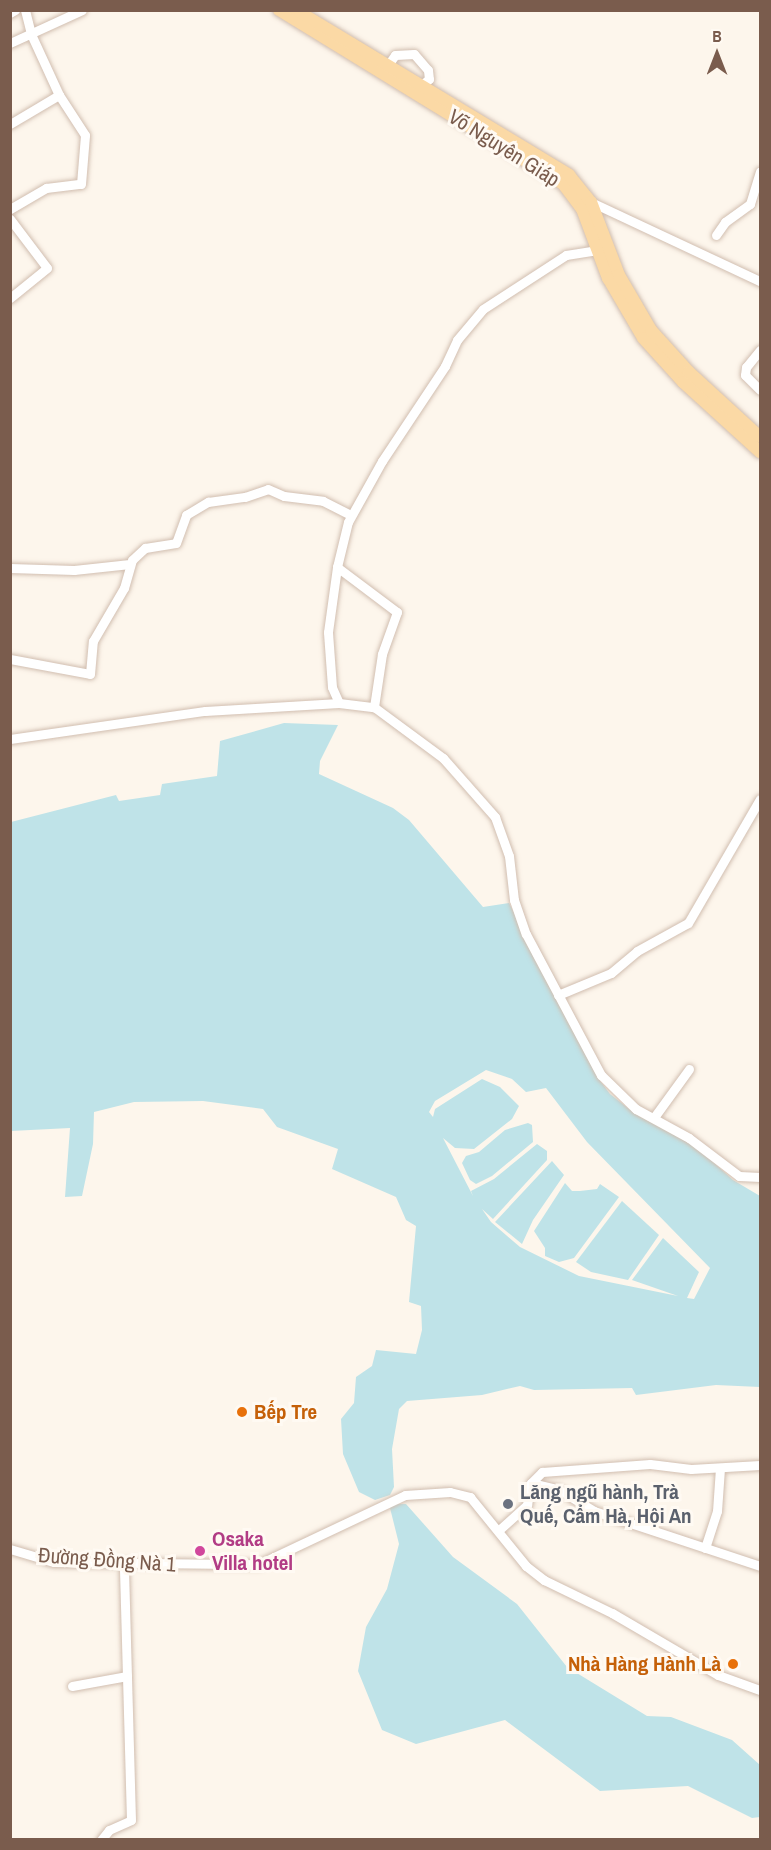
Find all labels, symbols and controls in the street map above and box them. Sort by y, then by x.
north arrow [687,24,747,84]
text: B [712,25,722,47]
street label: Võ Nguyên Giáp [444,104,564,192]
place label: Bếp Tre [254,1399,317,1425]
marker: Bếp Tre [235,1405,249,1419]
place label: Lăng ngũ hành, Trà Quế, Cẩm Hà, Hội An [520,1479,692,1529]
marker: Lăng ngũ hành, Trà Quế, Cẩm Hà, Hội An [501,1497,515,1511]
place label: Osaka Villa hotel [212,1526,293,1576]
street label: Đường Đồng Nà 1 [37,1543,177,1577]
marker: Osaka Villa hotel [193,1544,207,1558]
place label: Nhà Hàng Hành Là [568,1651,721,1677]
marker: Nhà Hàng Hành Là [726,1657,740,1671]

